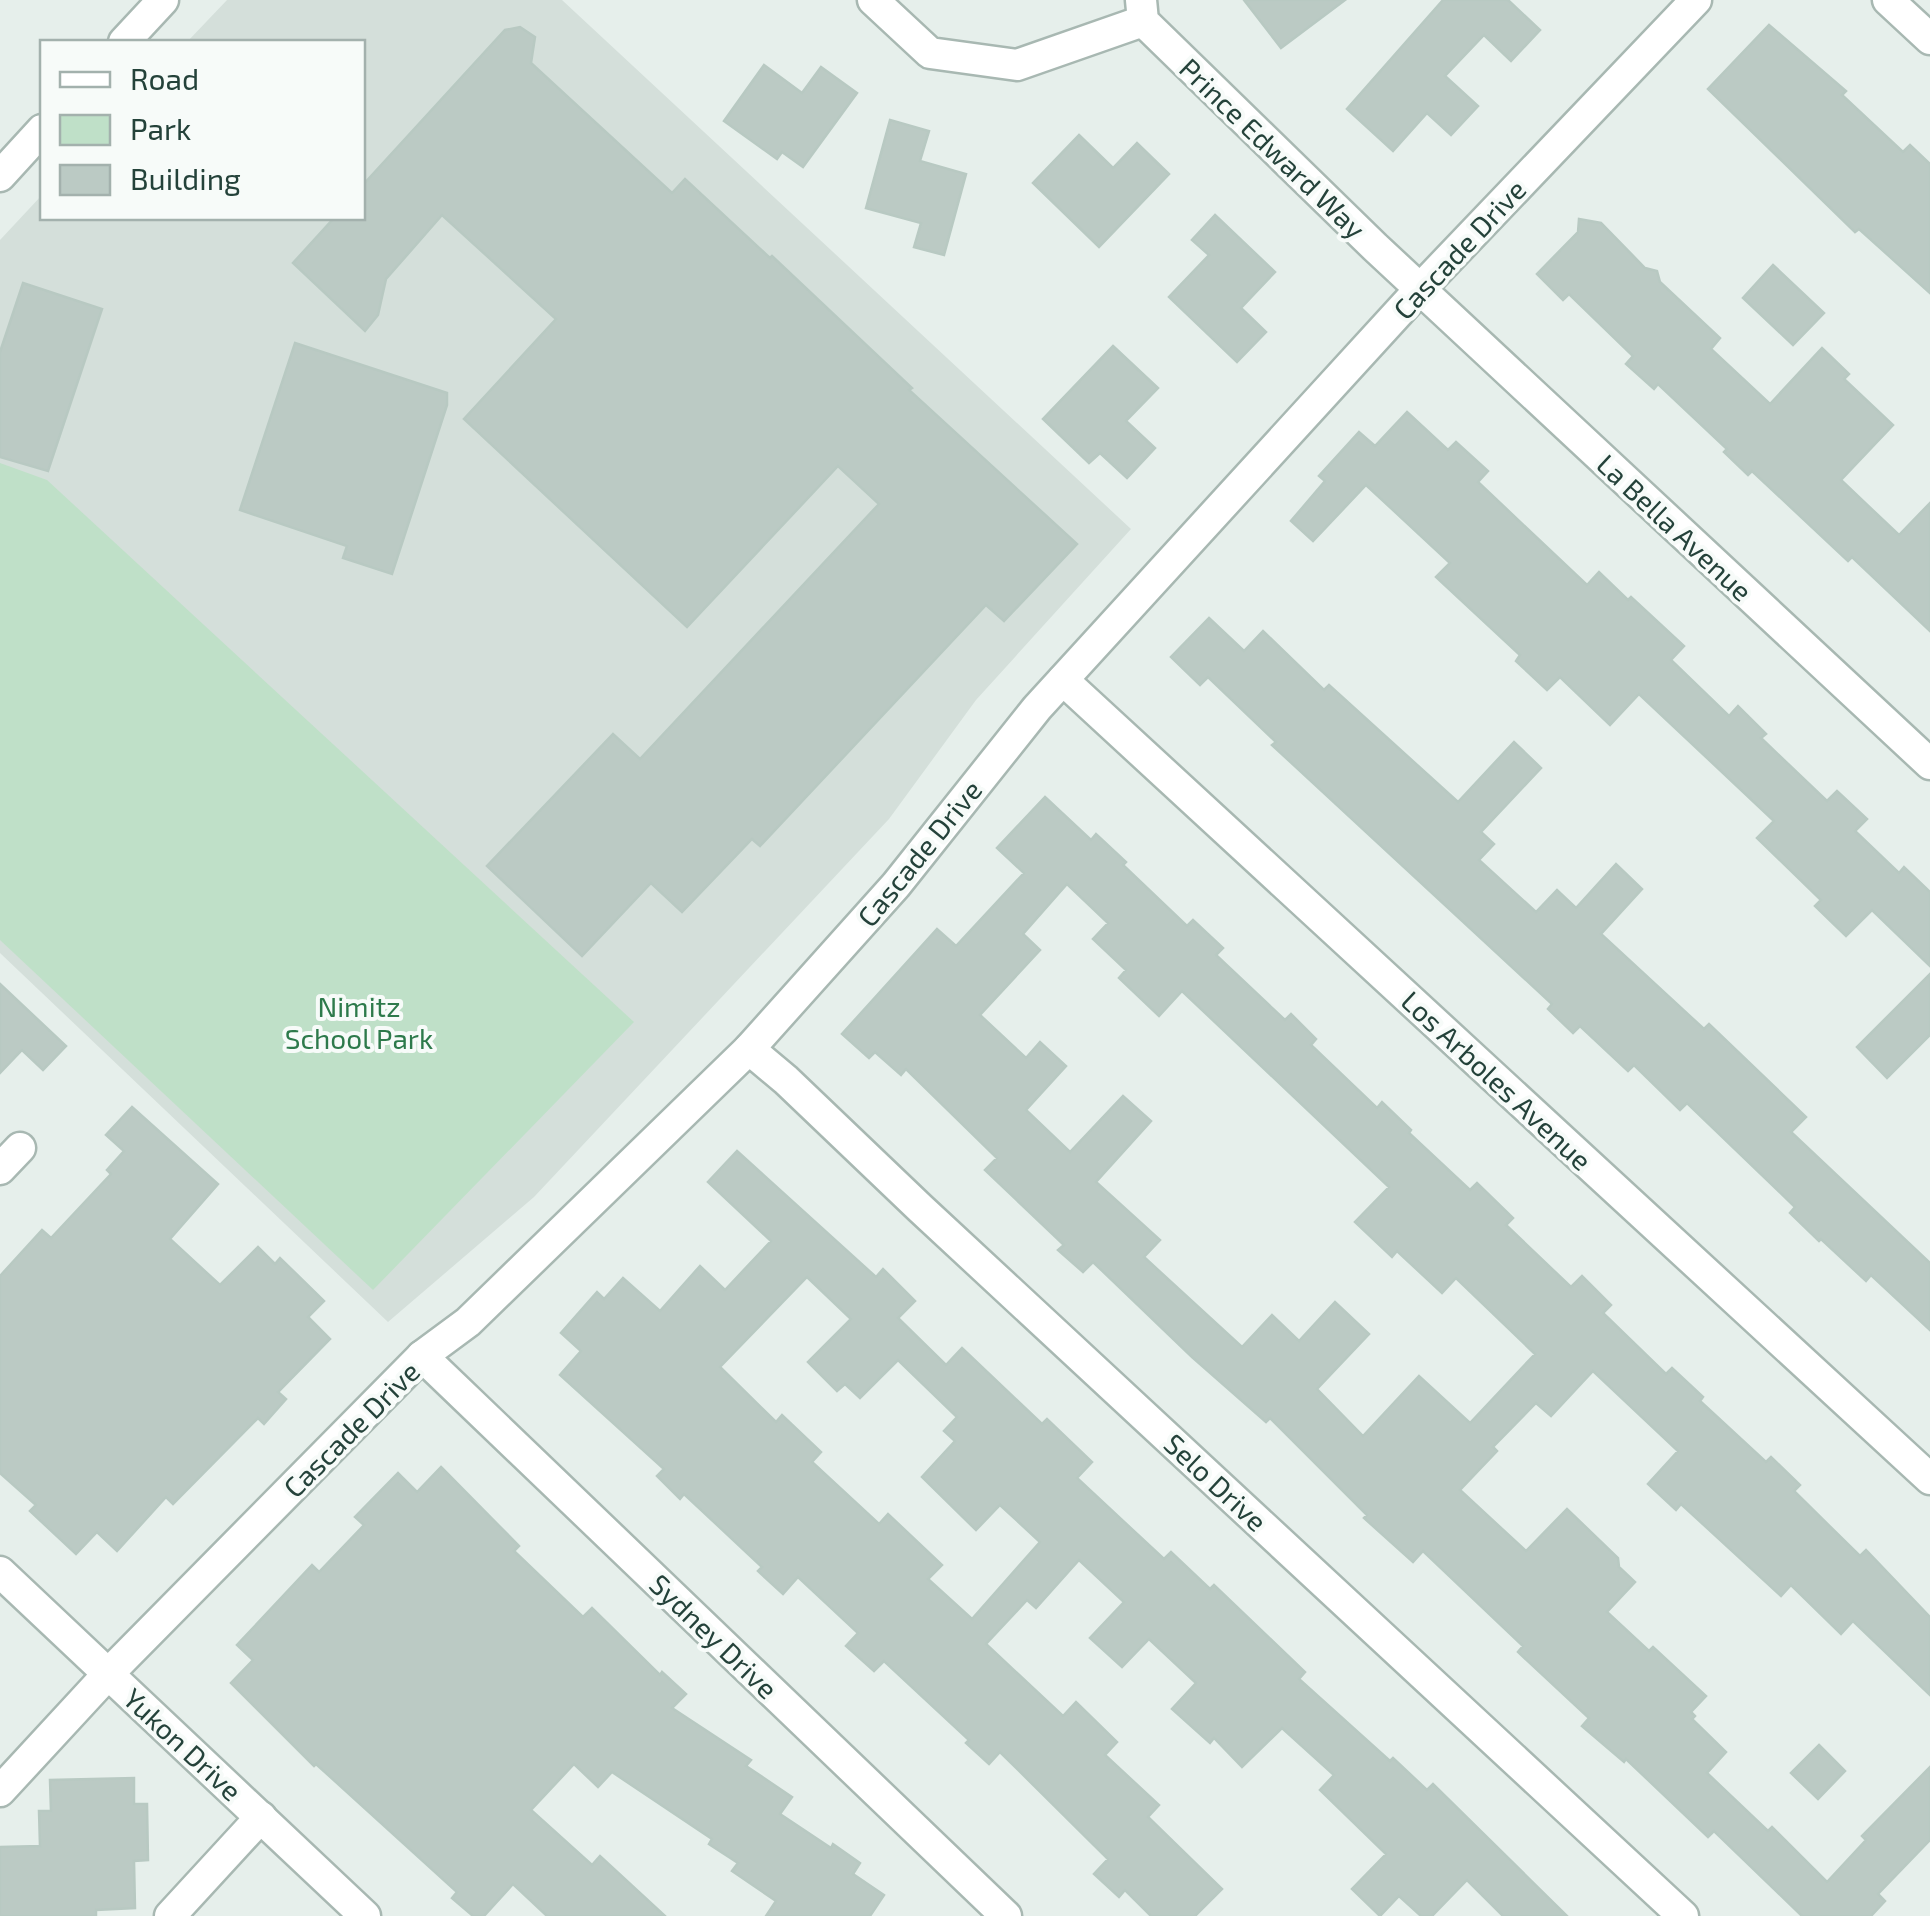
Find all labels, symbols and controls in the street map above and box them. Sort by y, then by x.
legend [40,40,365,220]
street label: Prince Edward Way [1173,51,1373,245]
text: Road [130,60,199,96]
text: Park [130,110,191,146]
text: Building [130,160,241,196]
street label: Cascade Drive [1386,172,1532,326]
street label: La Bella Avenue [1590,446,1760,608]
street label: Cascade Drive [850,773,988,933]
street label: Los Arboles Avenue [1395,983,1599,1177]
park label: Nimitz School Park [285,989,433,1055]
street label: Cascade Drive [276,1354,426,1504]
street label: Selo Drive [1158,1426,1274,1538]
street label: Sydney Drive [643,1567,785,1705]
street label: Yukon Drive [117,1681,249,1807]

